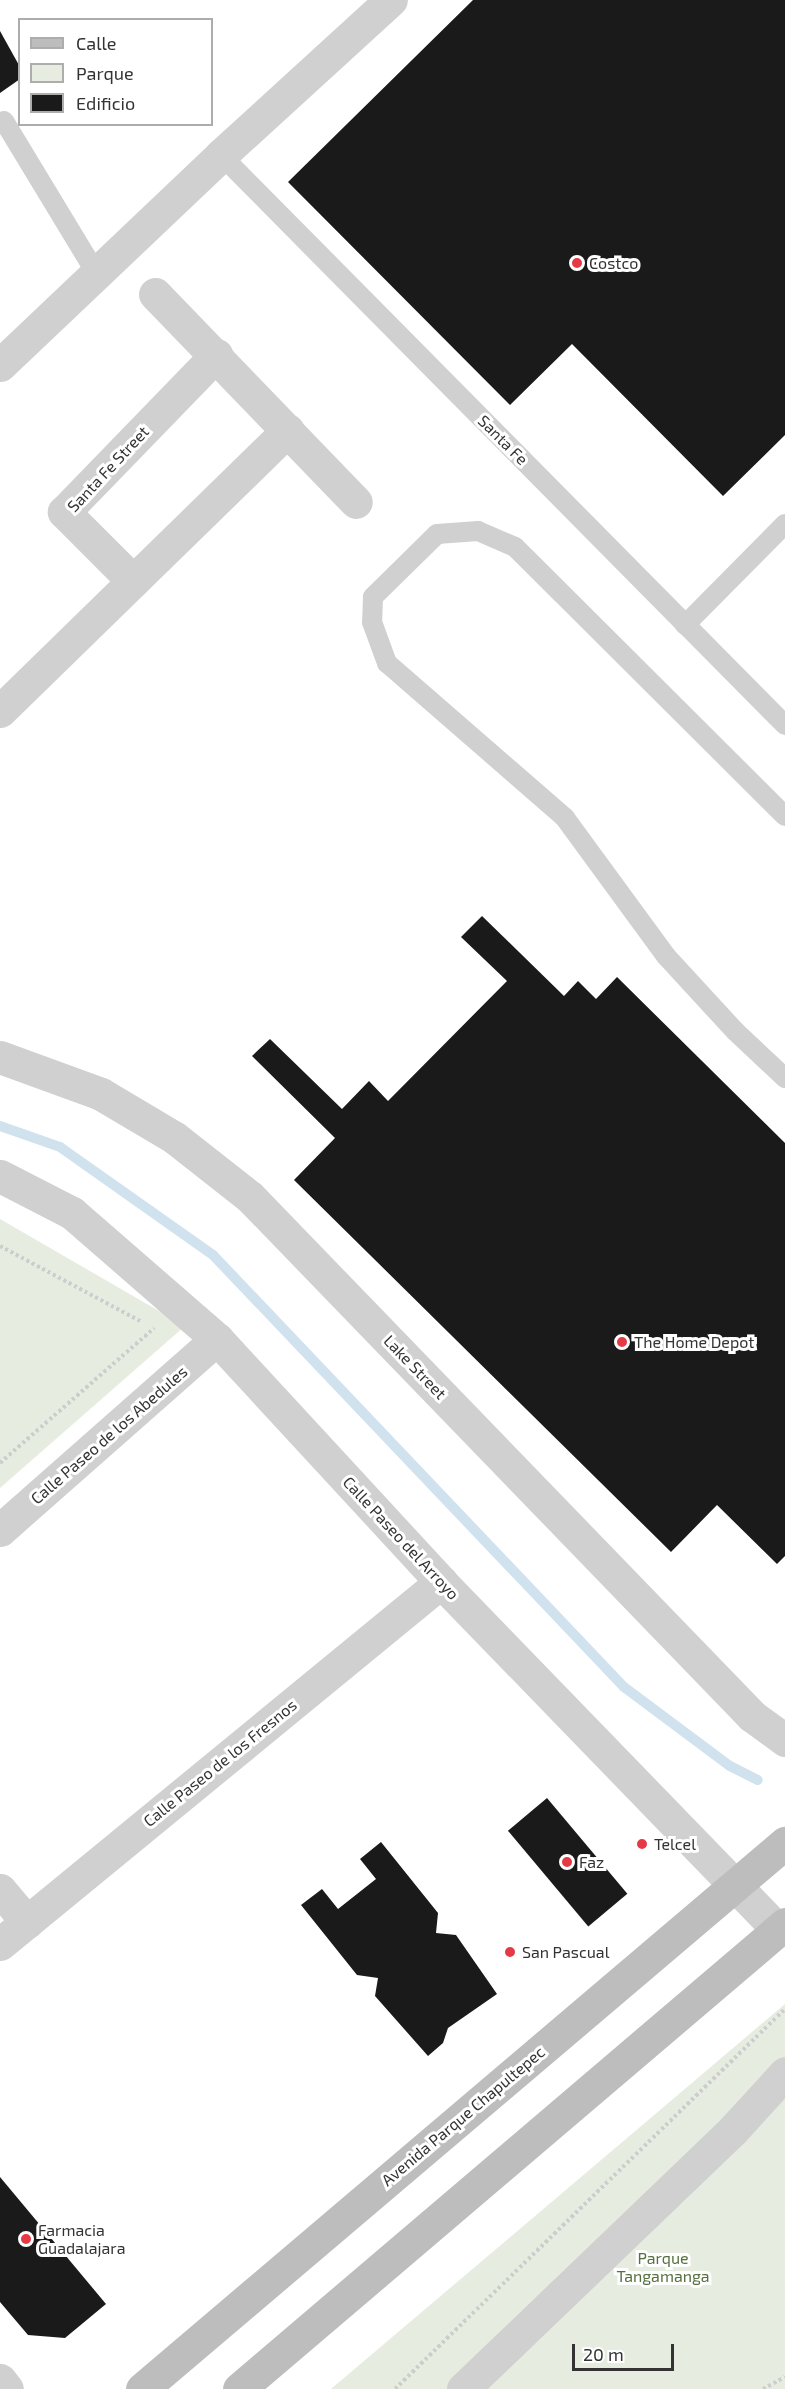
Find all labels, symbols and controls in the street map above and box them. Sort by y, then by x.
legend [18,18,213,126]
text: Calle [76,32,117,54]
text: Parque [76,62,134,84]
text: Edificio [76,92,135,114]
place label: Costco [589,253,638,273]
marker: Costco [570,256,584,270]
street label: Santa Fe [474,411,532,469]
street label: Santa Fe Street [63,422,153,516]
street label: Lake Street [380,1331,450,1403]
place label: The Home Depot [634,1332,754,1352]
marker: The Home Depot [615,1335,629,1349]
street label: Calle Paseo de los Abedules [27,1362,191,1508]
street label: Calle Paseo del Arroyo [339,1472,463,1604]
street label: Calle Paseo de los Fresnos [139,1695,301,1831]
place label: Telcel [654,1834,696,1854]
marker: Telcel [635,1837,649,1851]
place label: Faz [579,1852,604,1872]
marker: Faz [560,1855,574,1869]
place label: San Pascual [522,1942,609,1962]
marker: San Pascual [503,1945,517,1959]
street label: Avenida Parque Chapultepec [378,2042,548,2190]
place label: Farmacia Guadalajara [38,2220,125,2258]
marker: Farmacia Guadalajara [19,2232,33,2246]
park label: Parque Tangamanga [616,2248,710,2286]
scale bar [575,2332,677,2370]
text: 20 m [583,2343,624,2365]

